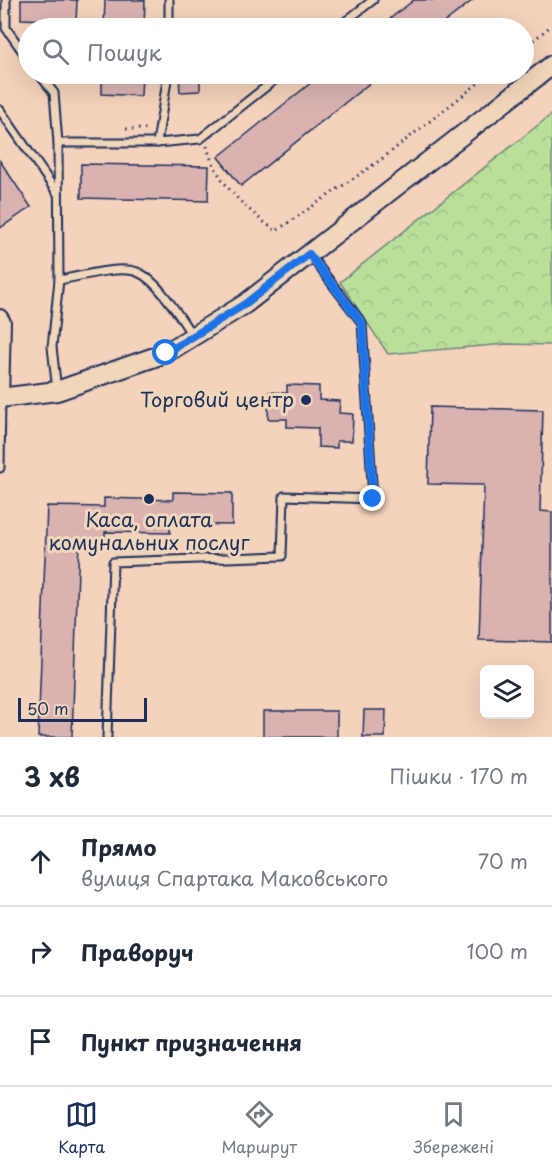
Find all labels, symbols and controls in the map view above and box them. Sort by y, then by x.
search box [18,18,534,84]
icon: search [39,35,72,68]
text: Пошук [87,35,162,68]
route start [152,339,178,365]
place label: Торговий центр [140,384,294,414]
marker: Торговий центр [299,393,313,407]
route end [359,485,385,511]
marker: Каса, оплата комунальних послуг [142,492,156,506]
place label: Каса, оплата комунальних послуг [49,504,251,557]
map controls [480,665,534,719]
button: layers [480,665,534,719]
scale bar [18,695,147,722]
text: 50 m [27,696,68,720]
text: 3 хв [24,757,80,796]
text: Пішки · 170 m [389,761,528,791]
text: Прямо [81,830,156,863]
icon: ahead [24,845,57,878]
text: 70 m [478,846,528,876]
text: вулиця Спартака Маковського [81,863,388,893]
icon: right [24,935,57,968]
text: Праворуч [81,935,194,968]
text: 100 m [467,936,528,966]
icon: arrive [24,1025,57,1058]
text: Пункт призначення [81,1025,302,1058]
tab: Карта [58,1098,105,1158]
tab: Маршрут [221,1098,297,1158]
tab: Збережені [413,1098,494,1158]

